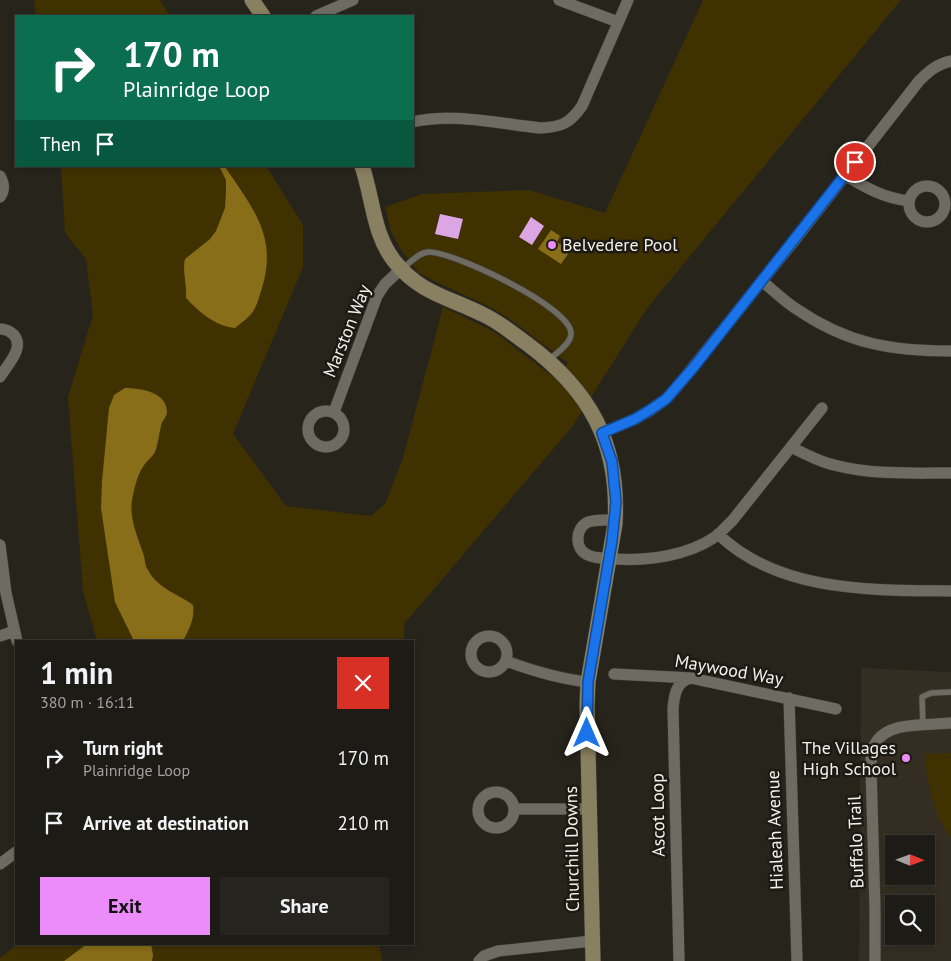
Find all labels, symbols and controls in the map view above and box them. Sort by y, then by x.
text: 170 m [123,31,220,77]
icon: right [40,35,105,100]
text: Plainridge Loop [123,75,270,103]
icon: arrive [91,130,119,158]
text: Then [40,132,81,156]
pin [834,141,876,183]
icon: arrive [841,148,869,176]
place label: Belvedere Pool [562,233,678,256]
marker: Belvedere Pool [546,239,558,251]
street label: Marston Way [317,280,376,381]
street label: Maywood Way [673,649,786,690]
text: 1 min [40,653,113,692]
button: close [337,657,389,709]
text: 380 m · 16:11 [40,692,135,712]
position arrow [560,706,612,758]
text: Turn right [83,736,163,760]
place label: The Villages High School [802,736,897,780]
icon: right [40,744,68,772]
text: 170 m [337,746,389,770]
marker: The Villages High School [900,752,912,764]
text: Plainridge Loop [83,760,190,780]
street label: Hialeah Avenue [761,770,788,890]
street label: Ascot Loop [645,773,670,857]
street label: Churchill Downs [559,786,584,912]
street label: Buffalo Trail [842,794,869,889]
icon: arrive [40,809,68,837]
text: Arrive at destination [83,811,249,835]
text: 210 m [337,811,389,835]
north arrow [885,835,935,885]
map controls [885,835,935,945]
button: Exit [40,877,210,935]
button: Share [220,877,389,935]
button: search [885,895,935,945]

